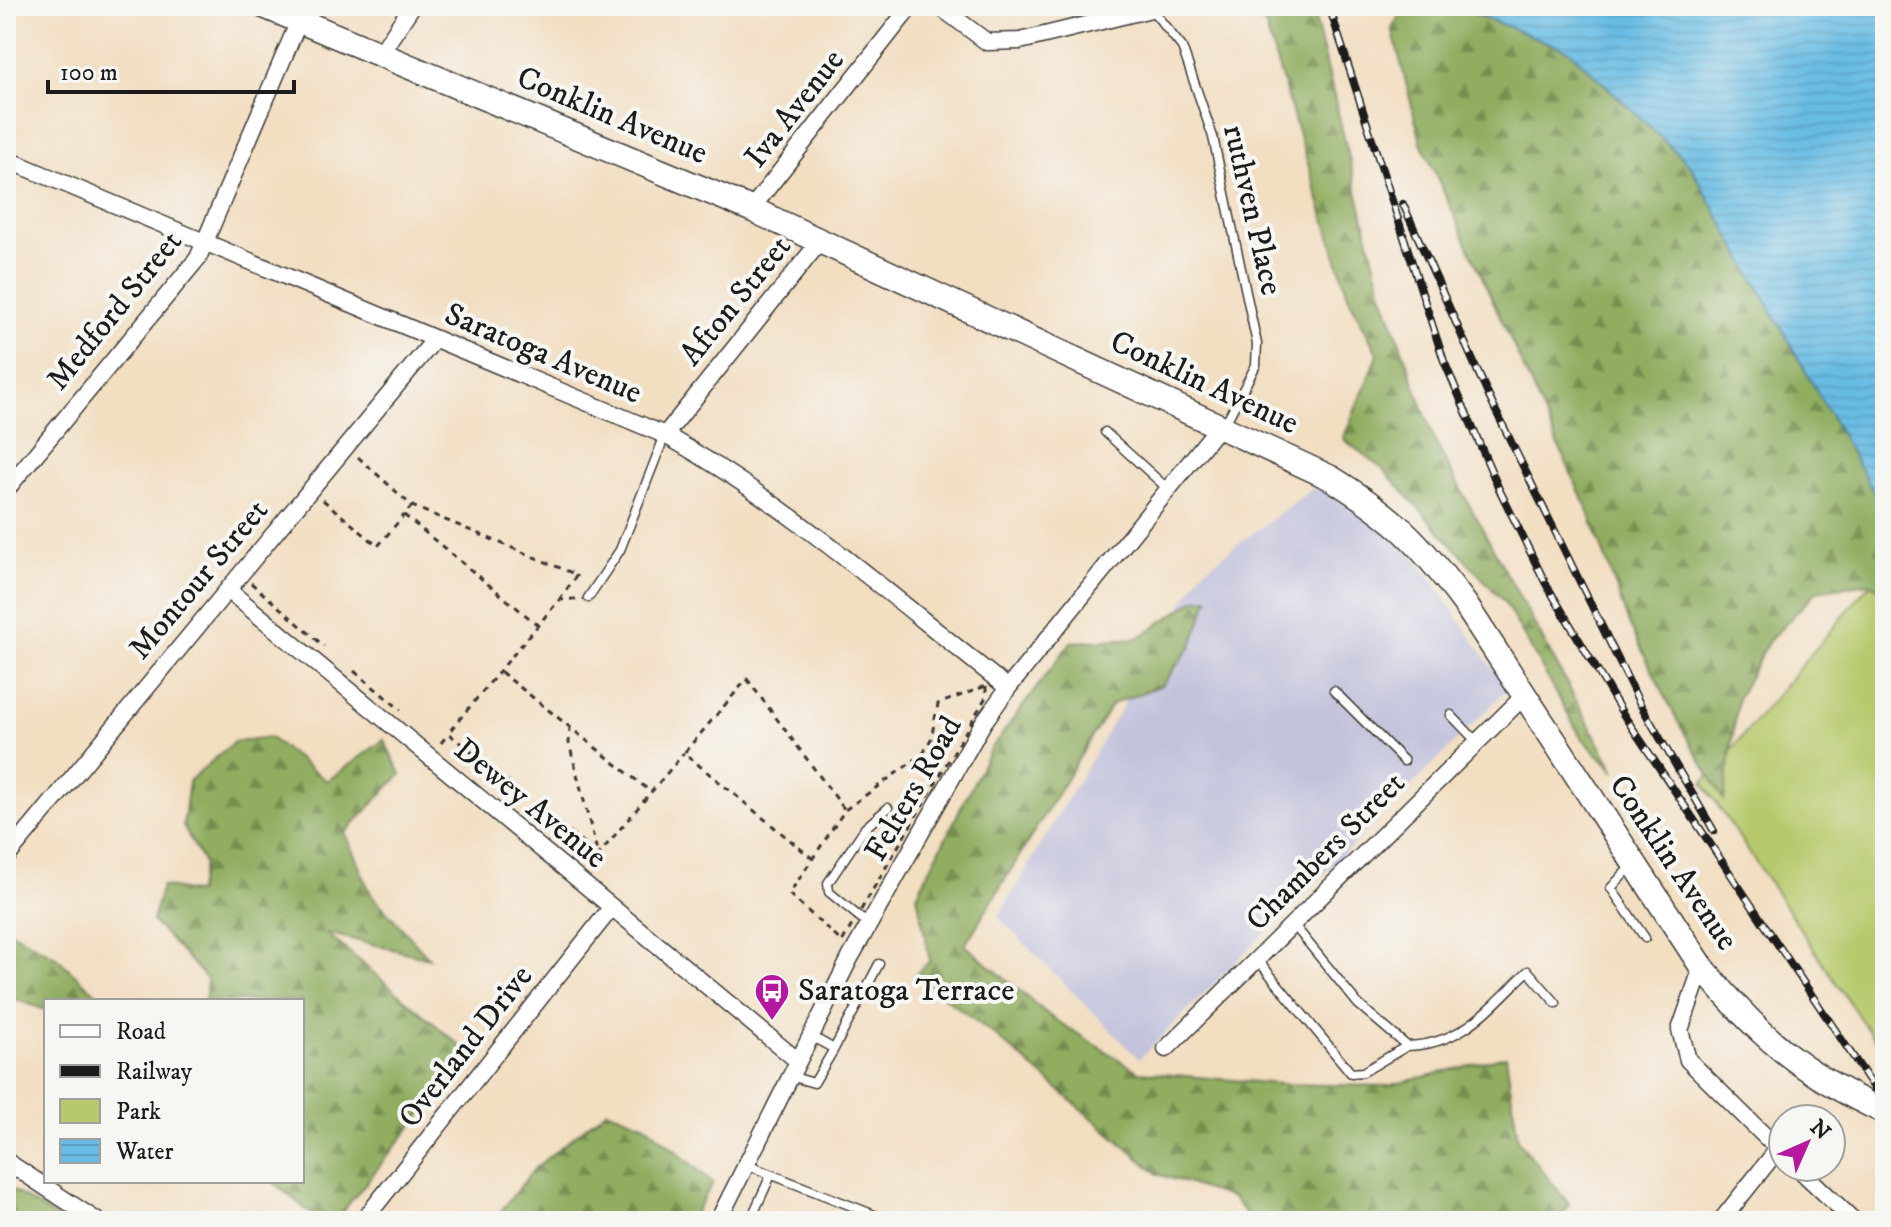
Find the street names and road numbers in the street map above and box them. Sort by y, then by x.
street label: Iva Avenue [736,42,854,176]
street label: Conklin Avenue [511,58,713,174]
street label: ruthven Place [1213,121,1291,299]
street label: Medford Street [38,223,192,399]
street label: Afton Street [671,228,801,374]
street label: Saratoga Avenue [439,295,647,413]
street label: Conklin Avenue [1104,322,1304,444]
street label: Montour Street [120,492,278,668]
street label: Felters Road [856,709,972,869]
street label: Dewey Avenue [446,730,614,878]
street label: Chambers Street [1238,764,1414,940]
street label: Conklin Avenue [1600,768,1746,958]
street label: Overland Drive [390,958,542,1136]

